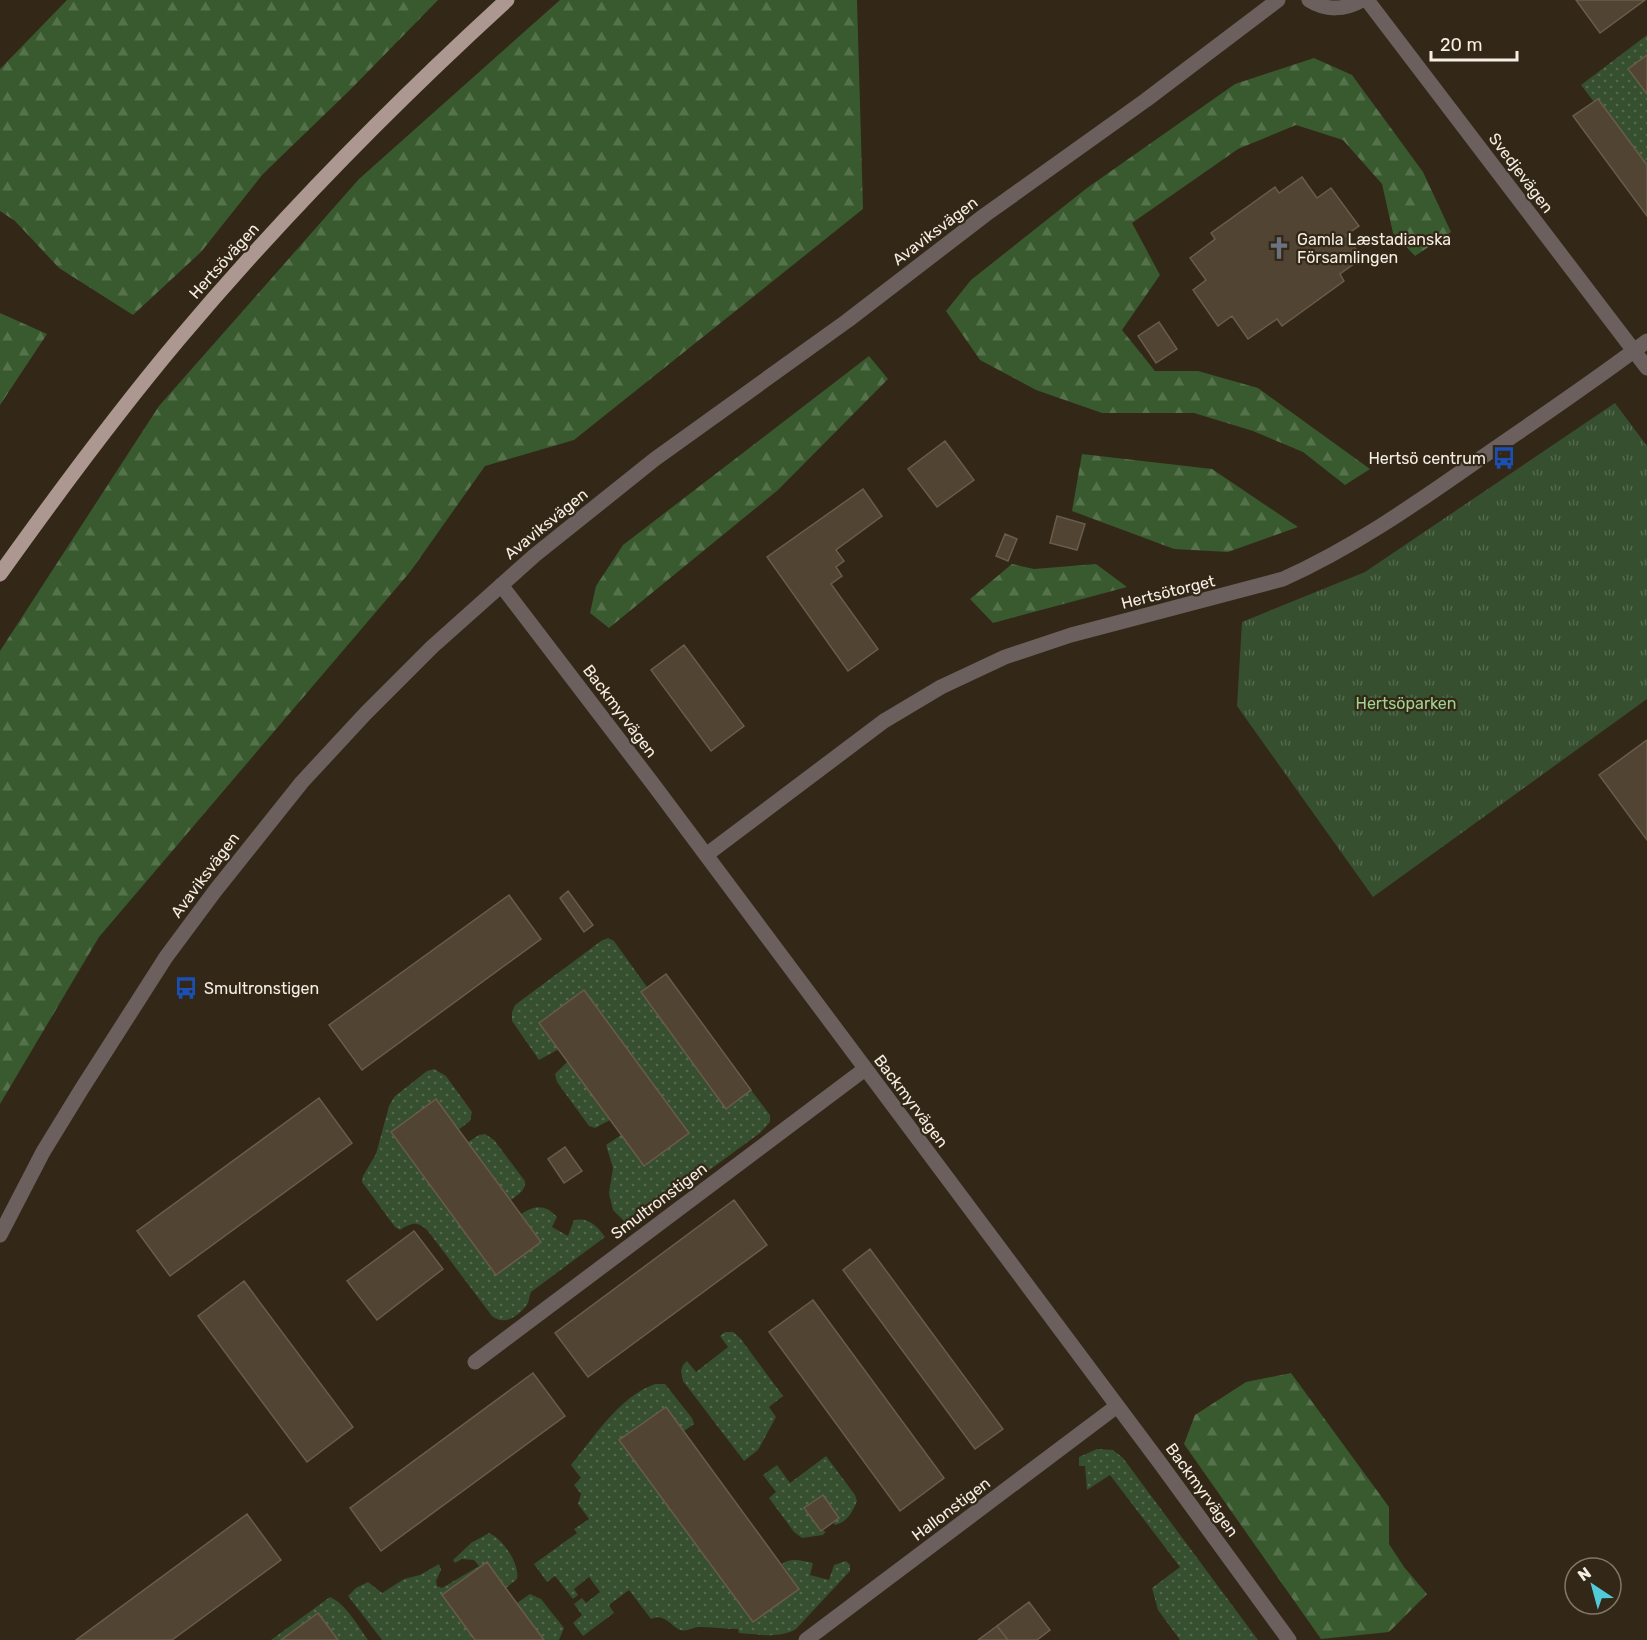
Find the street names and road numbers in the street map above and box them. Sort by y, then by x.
street label: Svedjevägen [1485,129,1557,217]
street label: Avaviksvägen [889,193,981,269]
street label: Hertsövägen [185,219,263,303]
street label: Avaviksvägen [500,485,592,563]
street label: Hertsötorget [1119,571,1217,613]
street label: Backmyrvägen [579,661,661,761]
street label: Avaviksvägen [167,829,243,921]
street label: Backmyrvägen [870,1051,952,1151]
street label: Smultronstigen [607,1159,711,1243]
street label: Backmyrvägen [1162,1439,1242,1541]
street label: Hallonstigen [908,1473,994,1545]

